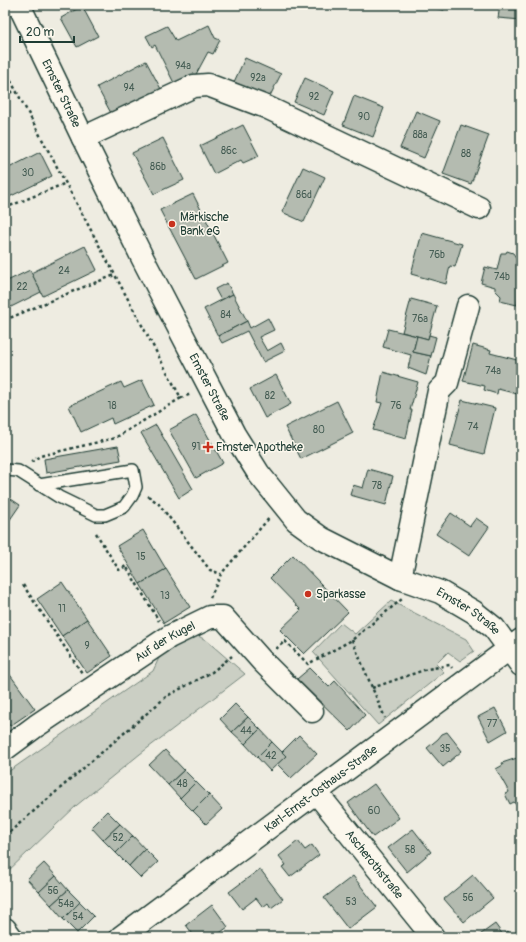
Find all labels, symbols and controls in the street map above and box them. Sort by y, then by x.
scale bar [20,18,74,44]
text: 20 m [26,25,55,40]
street label: Emster Straße [39,57,84,130]
house number: 94a [175,60,191,72]
house number: 92a [250,72,266,84]
house number: 94 [124,82,135,94]
house number: 92 [309,91,320,103]
house number: 90 [358,111,370,123]
house number: 88a [413,129,428,141]
house number: 86c [221,145,237,157]
house number: 88 [461,148,471,160]
house number: 86b [150,161,166,173]
house number: 30 [22,167,34,179]
house number: 86d [296,189,312,201]
place label: Märkische Bank eG [180,210,229,239]
marker: Märkische Bank eG [167,219,177,229]
house number: 76b [429,249,445,261]
house number: 24 [58,265,70,277]
house number: 74b [494,271,510,283]
house number: 22 [16,281,28,293]
house number: 84 [221,309,232,321]
house number: 76a [412,313,428,325]
street label: Emster Straße [186,351,233,423]
house number: 74a [485,365,501,377]
house number: 82 [265,390,276,402]
house number: 18 [108,400,116,412]
house number: 76 [390,400,402,412]
house number: 74 [467,421,479,433]
house number: 80 [313,424,325,436]
place label: Emster Apotheke [216,440,303,455]
house number: 91 [191,441,201,453]
marker: Emster Apotheke [203,442,213,452]
house number: 78 [372,480,382,492]
house number: 15 [136,551,146,563]
street label: Emster Straße [434,584,504,637]
place label: Sparkasse [316,587,366,602]
marker: Sparkasse [303,589,313,599]
house number: 13 [160,590,170,602]
house number: 11 [58,603,66,615]
street label: Auf der Kugel [132,618,198,665]
house number: 9 [84,640,90,652]
house number: 77 [487,718,498,730]
house number: 44 [240,725,252,737]
street label: Karl-Ernst-Osthaus-Straße [261,742,381,835]
house number: 35 [440,743,451,755]
house number: 42 [265,750,277,762]
house number: 48 [177,778,187,790]
house number: 60 [368,805,380,817]
street label: Ascherothstraße [342,827,407,902]
house number: 52 [112,832,124,844]
house number: 58 [405,844,415,856]
house number: 56 [47,885,59,897]
house number: 56 [462,892,474,904]
house number: 53 [346,896,357,908]
house number: 54a [58,898,74,910]
house number: 54 [72,911,84,923]

